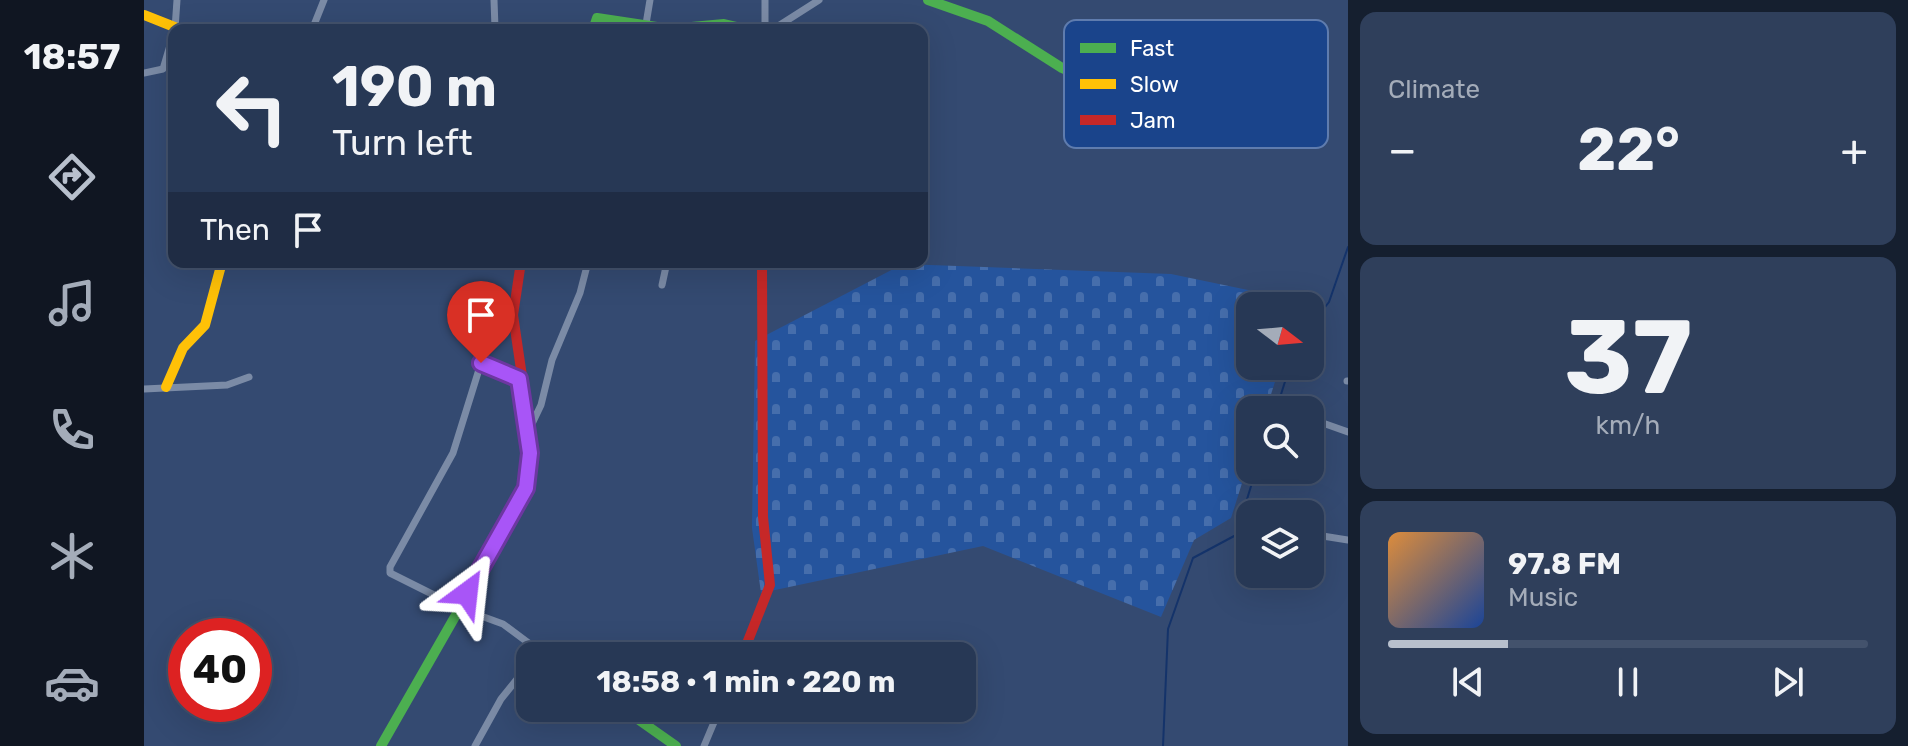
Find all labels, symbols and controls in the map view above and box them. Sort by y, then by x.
legend [1064,20,1328,148]
text: 18:57 [24,35,120,78]
text: Fast [1130,35,1175,62]
text: 190 m [332,54,497,120]
icon: left [200,56,304,160]
text: Slow [1130,71,1179,98]
text: Climate [1388,74,1480,105]
text: Jam [1130,107,1176,134]
text: 22° [1577,114,1680,185]
text: Turn left [332,121,473,164]
text: − [1388,124,1417,176]
text: + [1841,124,1868,176]
icon: directions [44,149,100,205]
icon: arrive [286,208,330,252]
text: Then [200,212,270,248]
icon: music [44,275,100,331]
pin [447,281,515,363]
north arrow [1236,292,1324,380]
map controls [1236,292,1324,588]
icon: arrive [459,293,503,337]
text: 37 [1564,296,1692,419]
button: search [1236,396,1324,484]
icon: phone [44,402,100,458]
text: km/h [1596,410,1660,441]
button: layers [1236,500,1324,588]
icon: climate [44,528,100,584]
text: 97.8 FM [1508,546,1621,582]
position arrow [425,551,509,635]
text: Music [1508,582,1578,613]
speed limit sign: 40 [168,618,272,722]
icon: car [44,655,100,711]
icon: previous [1446,660,1490,704]
icon: pause [1606,660,1650,704]
icon: next [1766,660,1810,704]
text: 18:58 · 1 min · 220 m [597,664,895,700]

